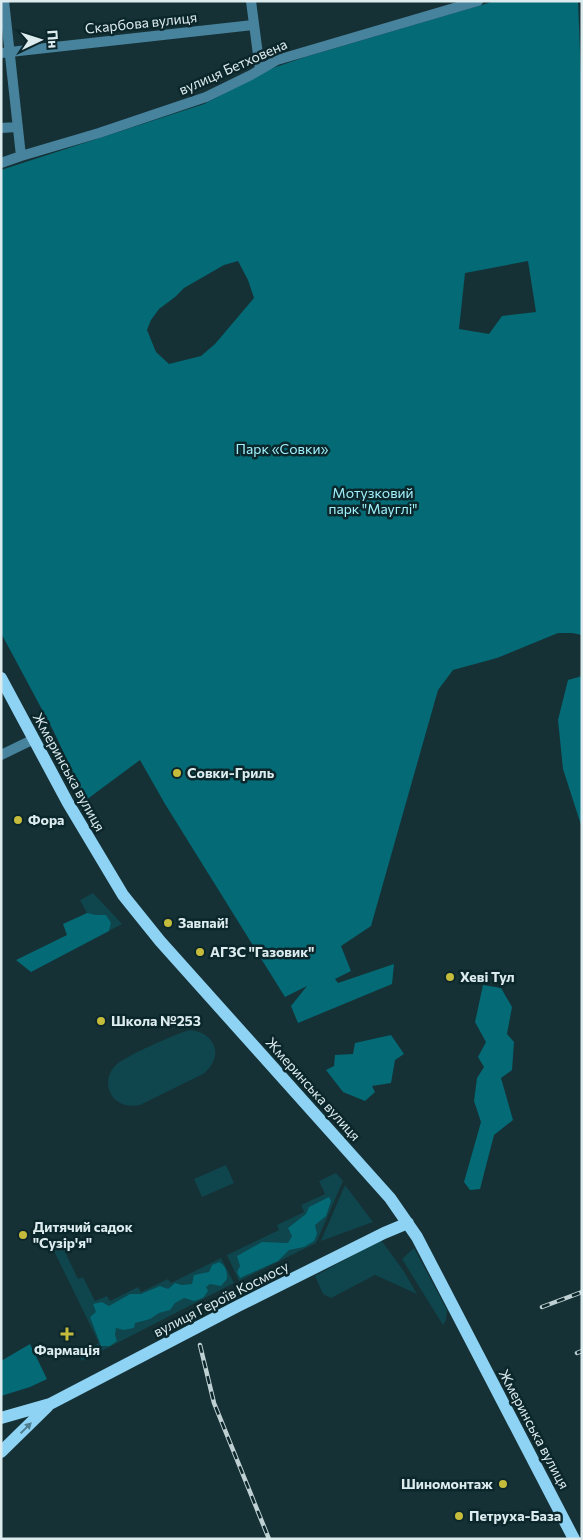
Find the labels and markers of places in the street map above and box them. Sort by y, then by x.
place label: Совки-Гриль [187,764,275,781]
marker: Совки-Гриль [171,767,183,779]
place label: Фора [28,811,64,828]
marker: Фора [12,814,24,826]
place label: Завпай! [178,914,229,931]
marker: Завпай! [162,917,174,929]
place label: АГЗС "Газовик" [210,943,314,960]
marker: АГЗС "Газовик" [194,946,206,958]
place label: Хеві Тул [460,968,515,985]
marker: Хеві Тул [444,971,456,983]
place label: Школа №253 [111,1012,201,1029]
marker: Школа №253 [95,1015,107,1027]
place label: Дитячий садок "Сузір'я" [33,1218,133,1251]
marker: Дитячий садок "Сузір'я" [17,1229,29,1241]
marker: Фармація [61,1328,73,1340]
place label: Фармація [34,1341,100,1358]
place label: Шиномонтаж [401,1475,493,1492]
marker: Шиномонтаж [497,1478,509,1490]
place label: Петруха-База [469,1507,561,1524]
marker: Петруха-База [453,1510,465,1522]

